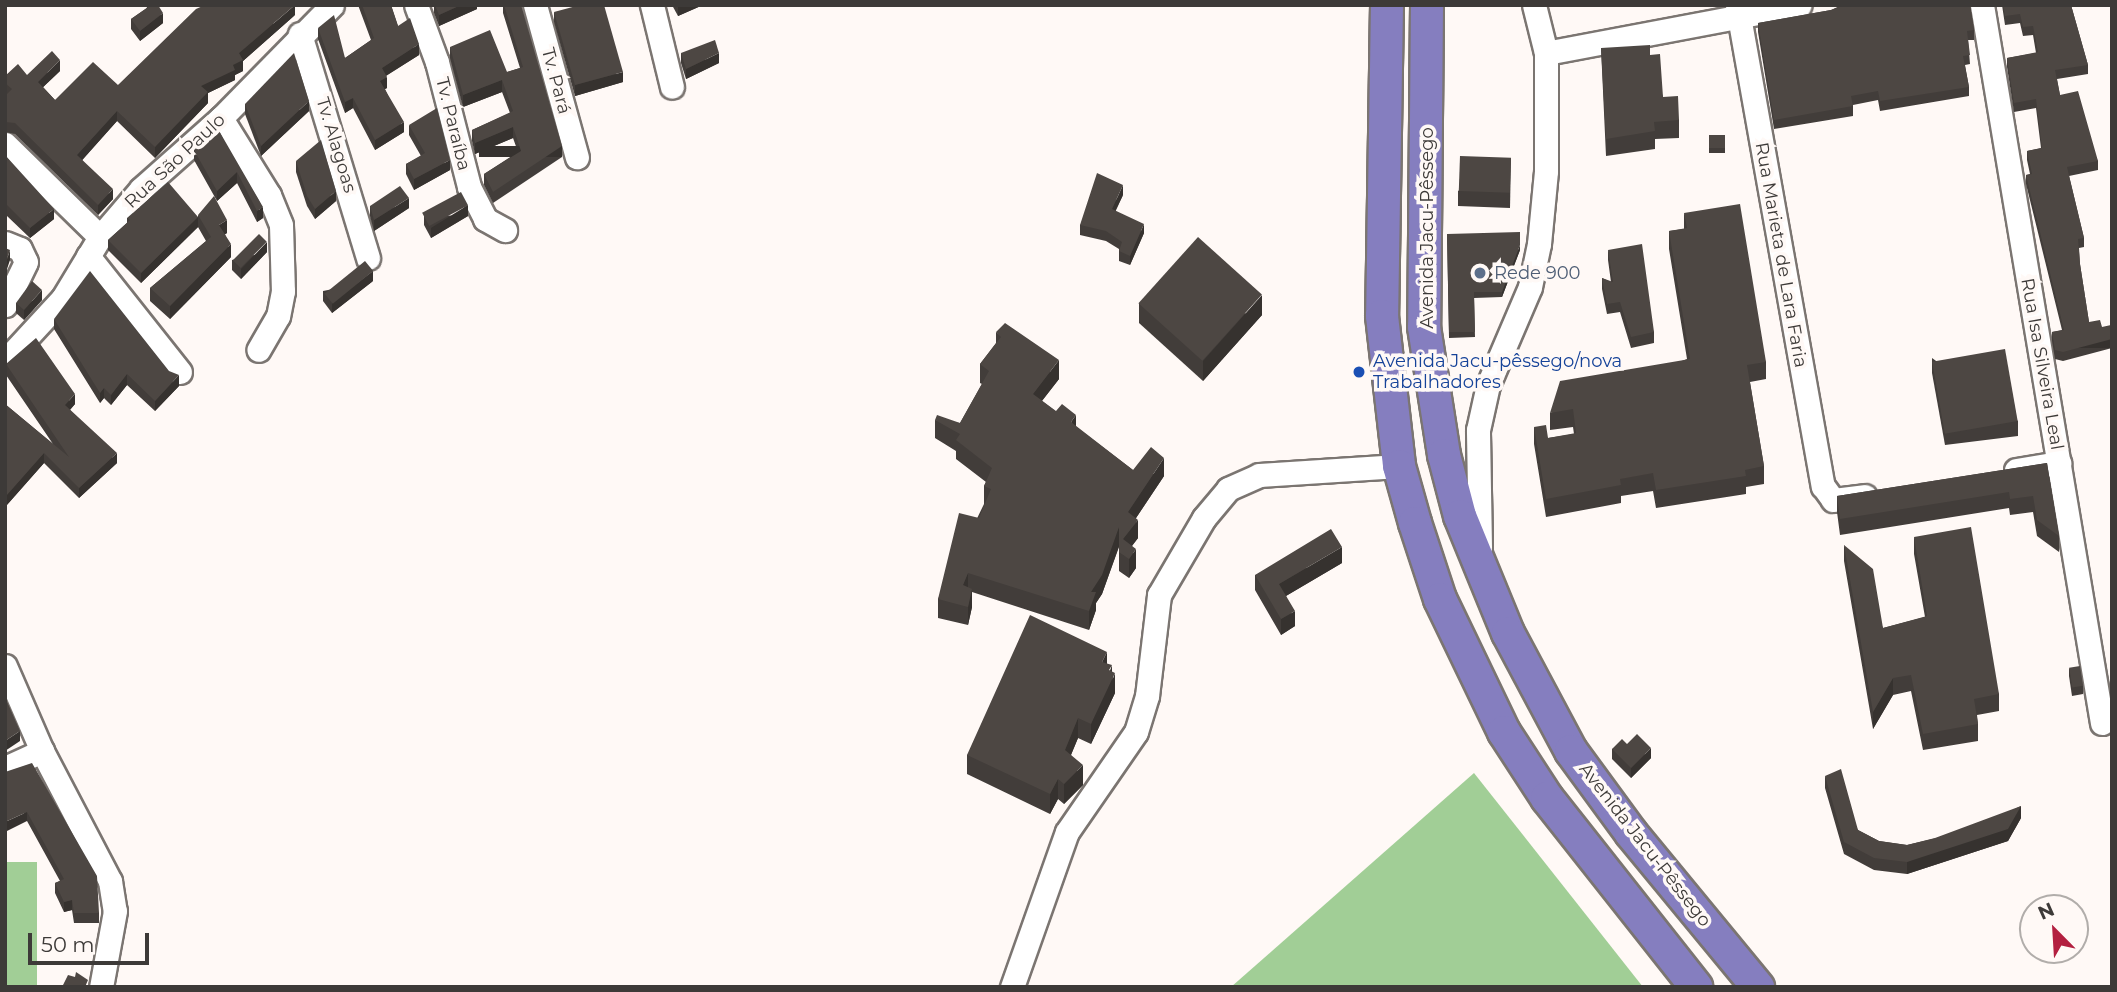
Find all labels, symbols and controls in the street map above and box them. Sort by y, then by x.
street label: Tv. Pará [537,45,575,117]
street label: Tv. Paraíba [431,75,475,173]
street label: Tv. Alagoas [311,95,361,195]
street label: Rua São Paulo [120,109,230,213]
street label: Avenida Jacu-Pêssego [1416,127,1438,329]
street label: Rua Marieta de Lara Faria [1751,141,1811,369]
place label: Rede 900 [1494,262,1580,284]
marker: Rede 900 [1472,265,1488,281]
street label: Rua Isa Silveira Leal [2016,276,2068,452]
place label: Avenida Jacu-pêssego/nova Trabalhadores [1373,351,1622,394]
marker: Avenida Jacu-pêssego/nova Trabalhadores [1351,364,1367,380]
street label: Avenida Jacu-Pêssego [1574,759,1716,931]
north arrow [2019,894,2089,964]
text: N [2034,898,2058,925]
scale bar [32,918,152,962]
text: 50 m [41,932,95,957]

